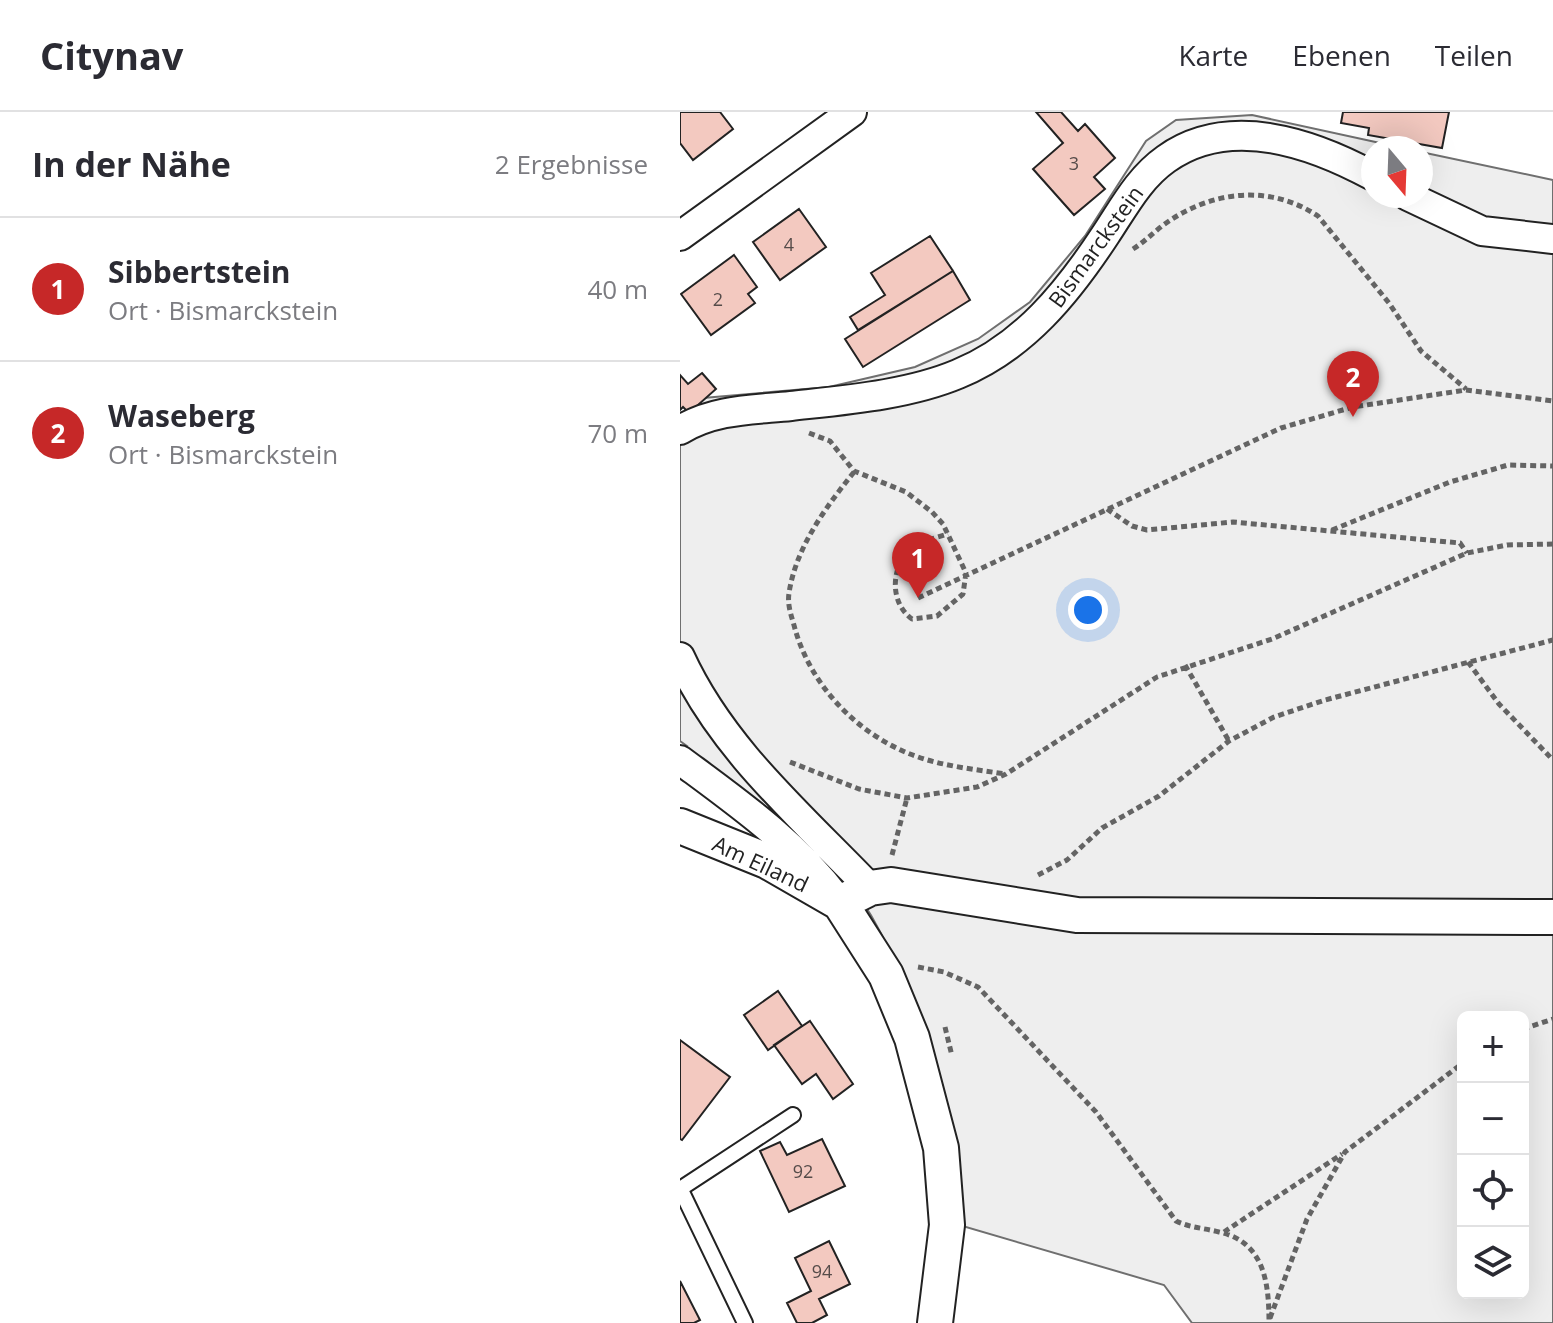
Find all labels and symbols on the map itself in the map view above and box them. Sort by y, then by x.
north arrow [1361,136,1433,208]
house number: 3 [1069,151,1079,175]
street label: Bismarckstein [1041,179,1149,313]
house number: 4 [784,232,794,256]
house number: 2 [713,287,723,311]
pin: 2 [1327,351,1379,417]
pin: 1 [892,532,944,598]
your location [1068,590,1108,630]
street label: Am Eiland [708,828,814,898]
house number: 92 [793,1159,813,1183]
house number: 94 [812,1259,832,1283]

